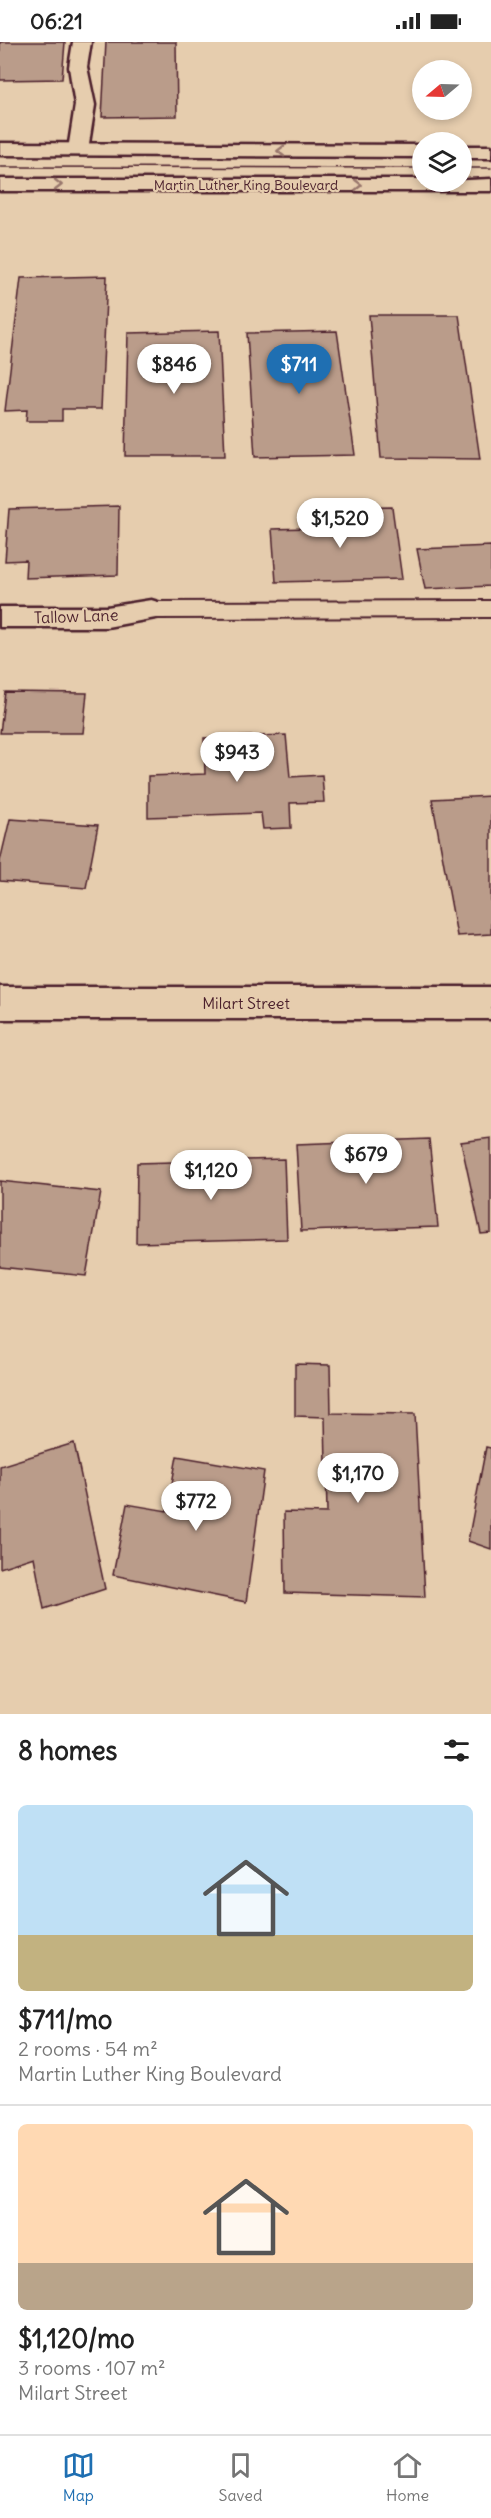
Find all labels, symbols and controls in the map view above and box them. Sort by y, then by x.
text: 06:21 [30,7,83,35]
north arrow [412,60,472,120]
map controls [412,60,472,192]
button: layers [412,132,472,192]
one-way arrow [276,145,285,157]
street label: Martin Luther King Boulevard [154,176,338,194]
one-way arrow [54,179,63,191]
one-way arrow [354,179,363,192]
pin: $846 [138,344,210,395]
pin: $711 [263,344,335,395]
text: $846 [151,351,197,376]
text: $711 [281,351,317,376]
pin: $1,520 [291,498,389,549]
text: $1,520 [311,505,369,530]
street label: Tallow Lane [33,605,119,627]
pin: $943 [201,732,273,783]
text: $943 [214,739,260,764]
street label: Milart Street [202,993,290,1013]
pin: $679 [330,1134,402,1185]
text: $679 [344,1141,388,1166]
pin: $1,120 [162,1150,260,1201]
text: $1,120 [184,1157,238,1182]
pin: $1,170 [309,1453,407,1504]
text: $1,170 [332,1460,384,1485]
pin: $772 [160,1481,232,1532]
text: $772 [175,1488,217,1513]
text: 8 homes [18,1734,117,1767]
icon: filters [440,1734,473,1767]
icon: home [192,1844,300,1952]
text: $711/mo [18,2003,112,2036]
text: 2 rooms · 54 m² [18,2036,158,2061]
text: Martin Luther King Boulevard [18,2061,282,2086]
icon: home [192,2163,300,2271]
text: $1,120/mo [18,2322,135,2355]
text: 3 rooms · 107 m² [18,2355,166,2380]
text: Milart Street [18,2380,128,2405]
tab: Map [62,2449,95,2505]
tab: Saved [219,2449,262,2505]
tab: Home [386,2449,429,2505]

